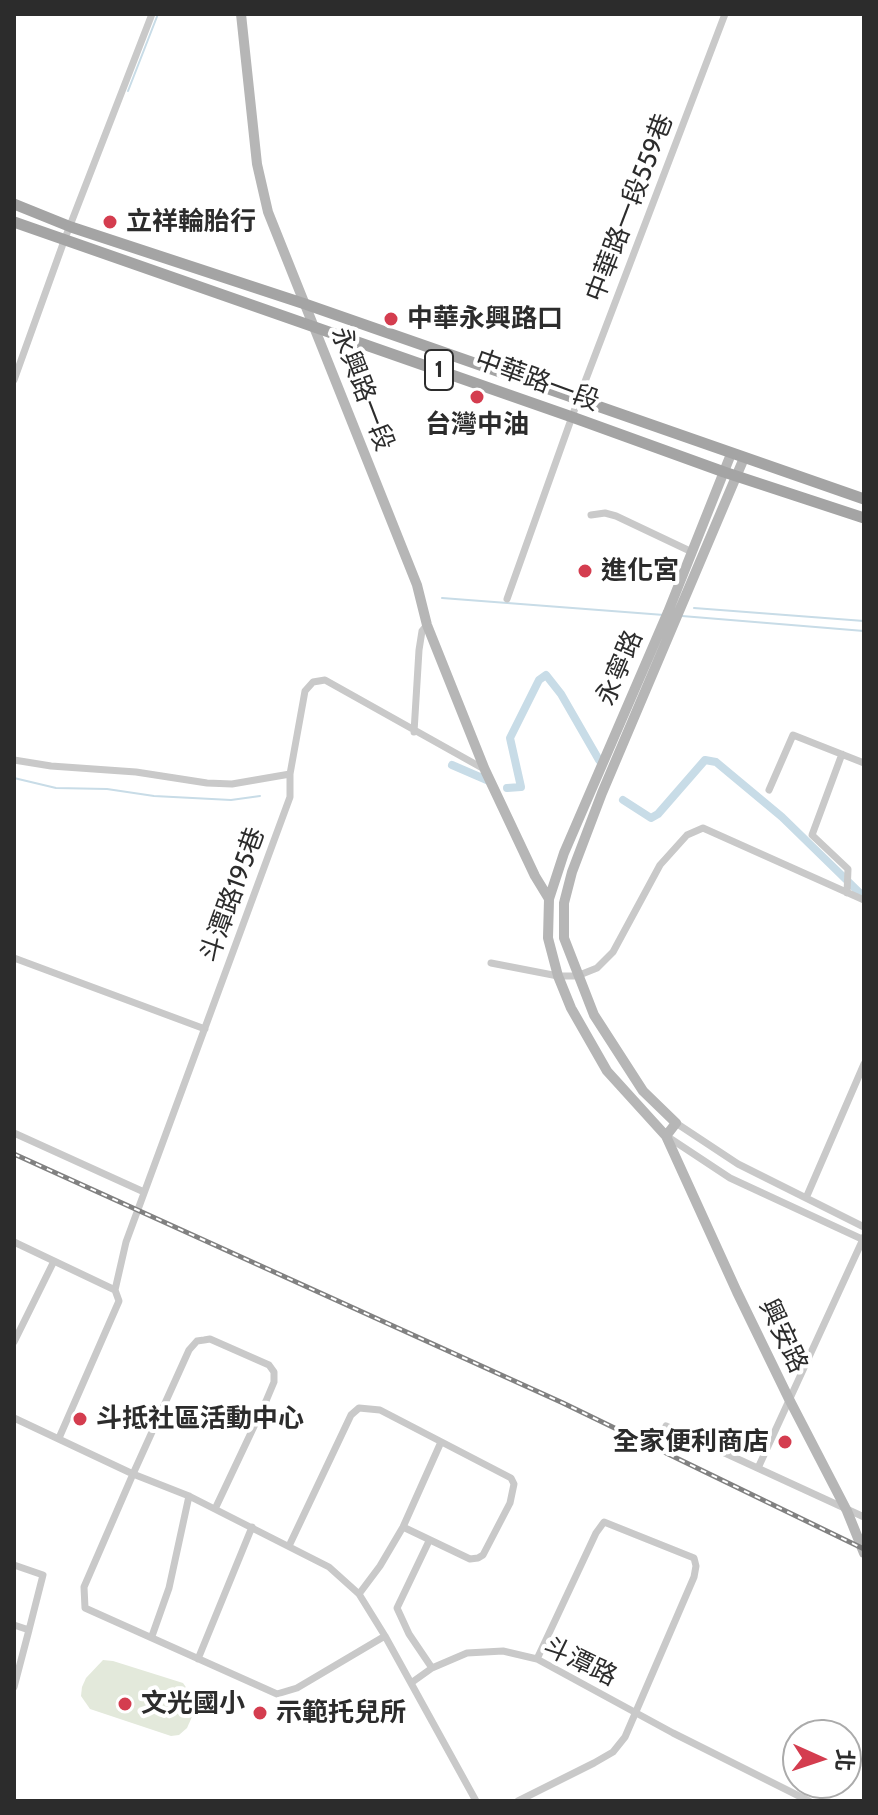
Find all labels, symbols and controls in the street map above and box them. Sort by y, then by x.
street label: 中華路一段559巷 [580,110,680,306]
place label: 立祥輪胎行 [126,206,256,238]
marker: 立祥輪胎行 [101,213,119,231]
place label: 中華永興路口 [407,303,563,335]
marker: 中華永興路口 [382,310,400,328]
street label: 永興路一段 [324,323,400,455]
street label: 中華路一段 [471,344,603,418]
road number: 1 [425,350,453,390]
marker: 台灣中油 [468,388,486,406]
place label: 台灣中油 [425,409,529,441]
place label: 進化宮 [601,555,679,587]
marker: 進化宮 [576,562,594,580]
street label: 永寧路 [590,626,650,710]
street label: 斗潭路195巷 [194,823,272,967]
street label: 興安路 [752,1294,814,1378]
place label: 斗抵社區活動中心 [96,1403,304,1435]
marker: 斗抵社區活動中心 [71,1410,89,1428]
place label: 全家便利商店 [613,1426,769,1458]
marker: 全家便利商店 [776,1433,794,1451]
street label: 斗潭路 [538,1631,622,1693]
place label: 文光國小 [141,1688,245,1720]
marker: 文光國小 [116,1695,134,1713]
place label: 示範托兒所 [276,1697,406,1729]
marker: 示範托兒所 [251,1704,269,1722]
north arrow [782,1719,862,1799]
text: 北 [830,1748,859,1772]

